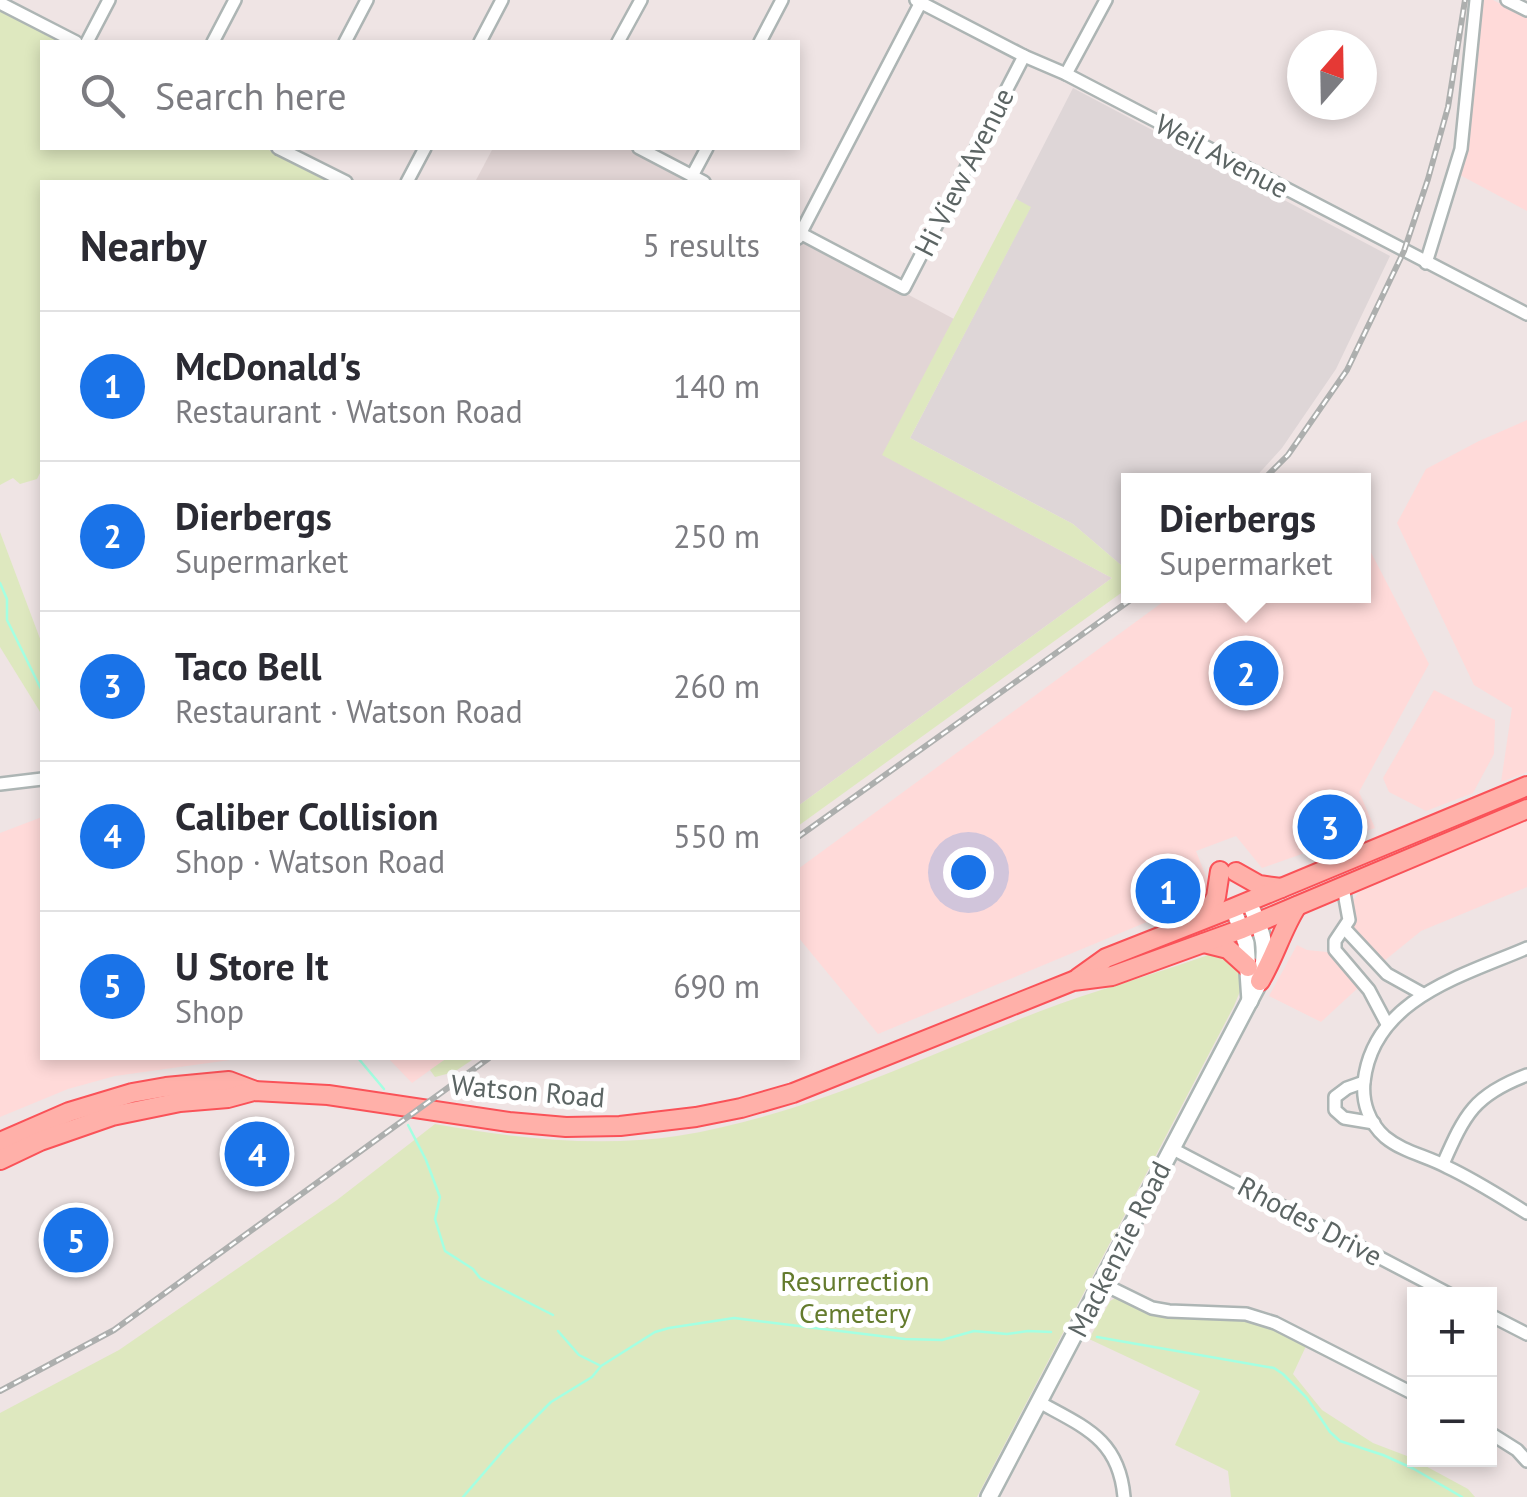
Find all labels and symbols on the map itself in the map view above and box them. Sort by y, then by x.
north arrow [1287,30,1377,120]
street label: Hi View Avenue [905,81,1022,262]
street label: Weil Avenue [1149,105,1295,206]
pin: 2 [1214,636,1278,710]
pin: 3 [1298,790,1362,864]
your location [943,847,994,898]
pin: 1 [1136,854,1200,928]
street label: Watson Road [450,1065,607,1116]
pin: 4 [224,1116,290,1192]
street label: Mackenzie Road [1058,1155,1179,1343]
street label: Rhodes Drive [1232,1167,1389,1274]
pin: 5 [44,1202,108,1278]
park label: Resurrection Cemetery [780,1262,930,1331]

